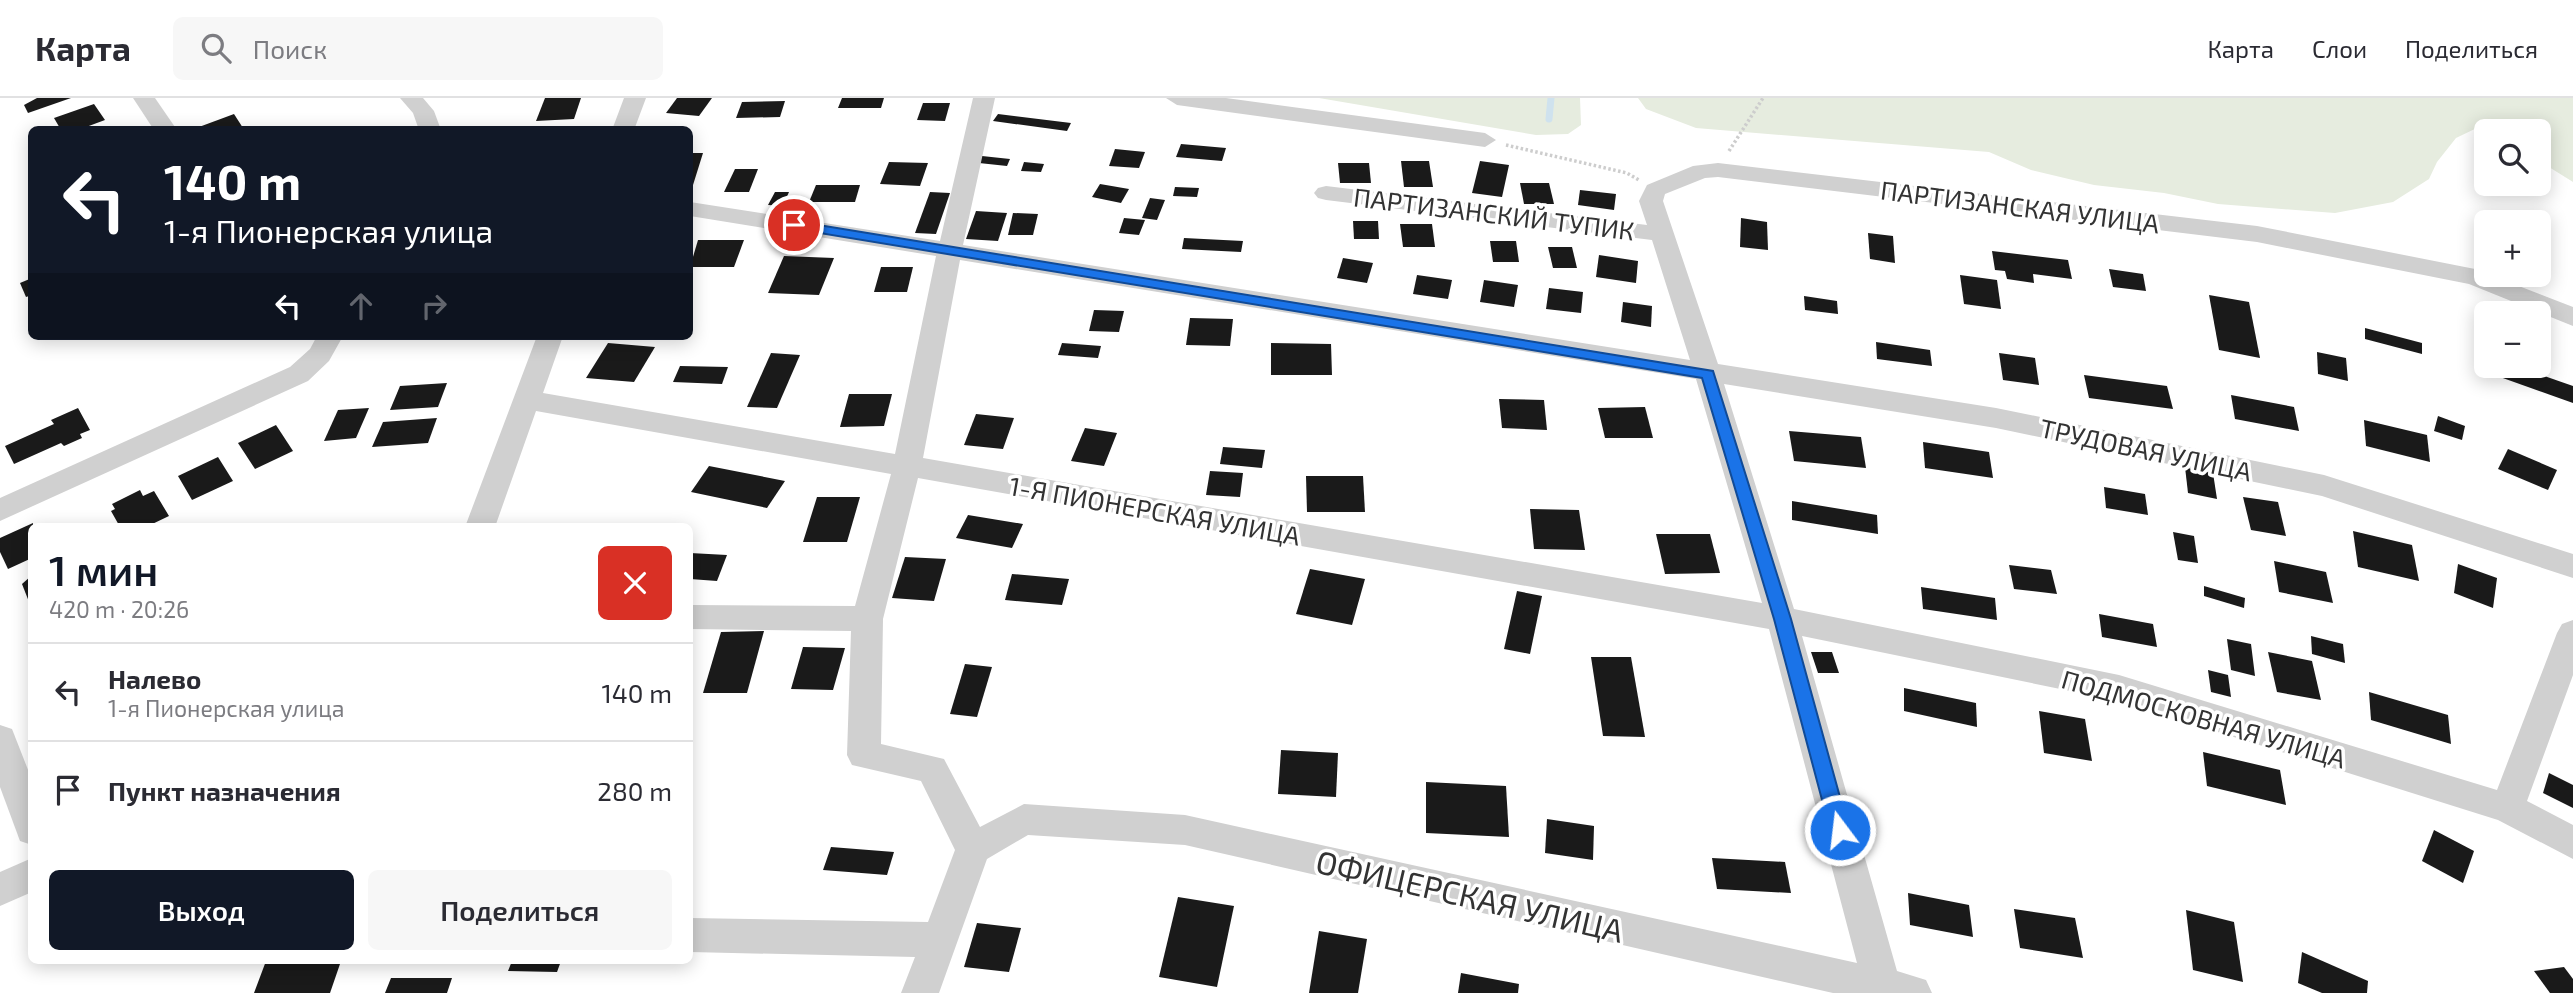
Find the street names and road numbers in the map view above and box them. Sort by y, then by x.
street label: ПАРТИЗАНСКАЯ УЛИЦА [1879,174,2161,238]
street label: ПАРТИЗАНСКИЙ ТУПИК [1352,180,1636,246]
street label: ТРУДОВАЯ УЛИЦА [2037,411,2255,487]
street label: 1-Я ПИОНЕРСКАЯ УЛИЦА [1007,469,1303,551]
street label: ПОДМОСКОВНАЯ УЛИЦА [2058,663,2350,773]
street label: ОФИЦЕРСКАЯ УЛИЦА [1313,841,1628,949]

